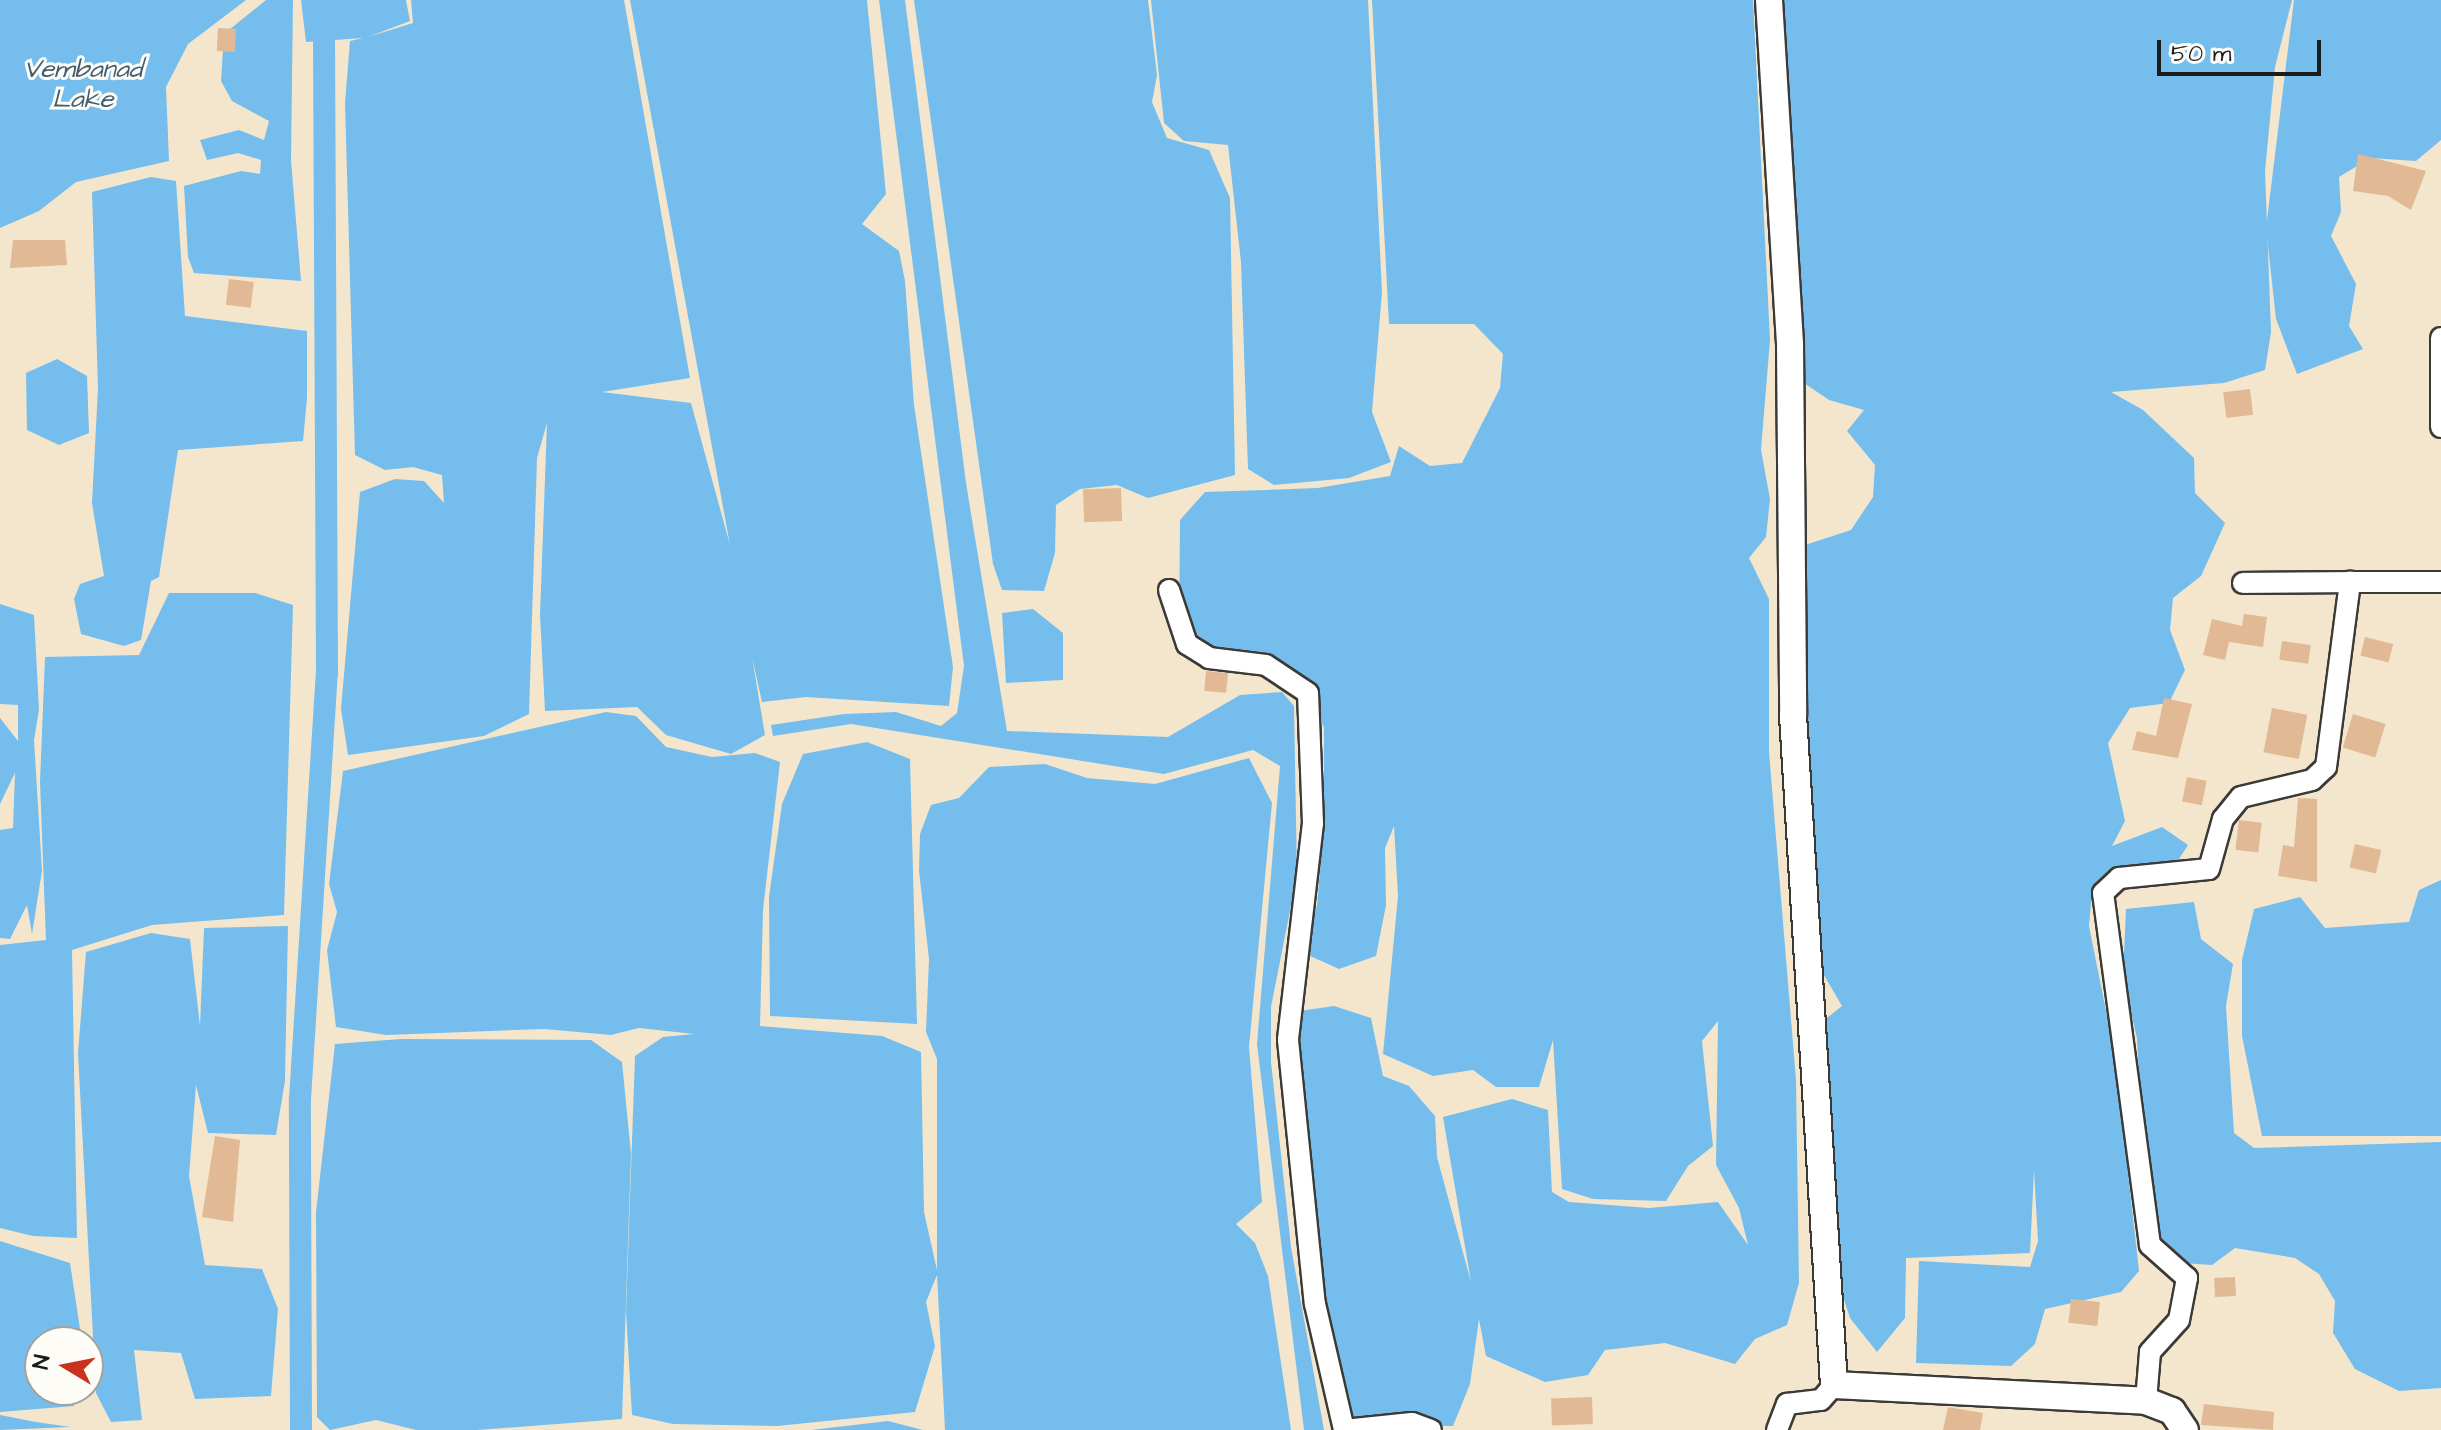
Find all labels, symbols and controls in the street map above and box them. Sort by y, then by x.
scale bar [2161,24,2325,74]
text: 50 m [2171,37,2231,71]
water label: Vembanad Lake [24,54,142,116]
north arrow [24,1326,104,1406]
text: N [25,1353,58,1372]

